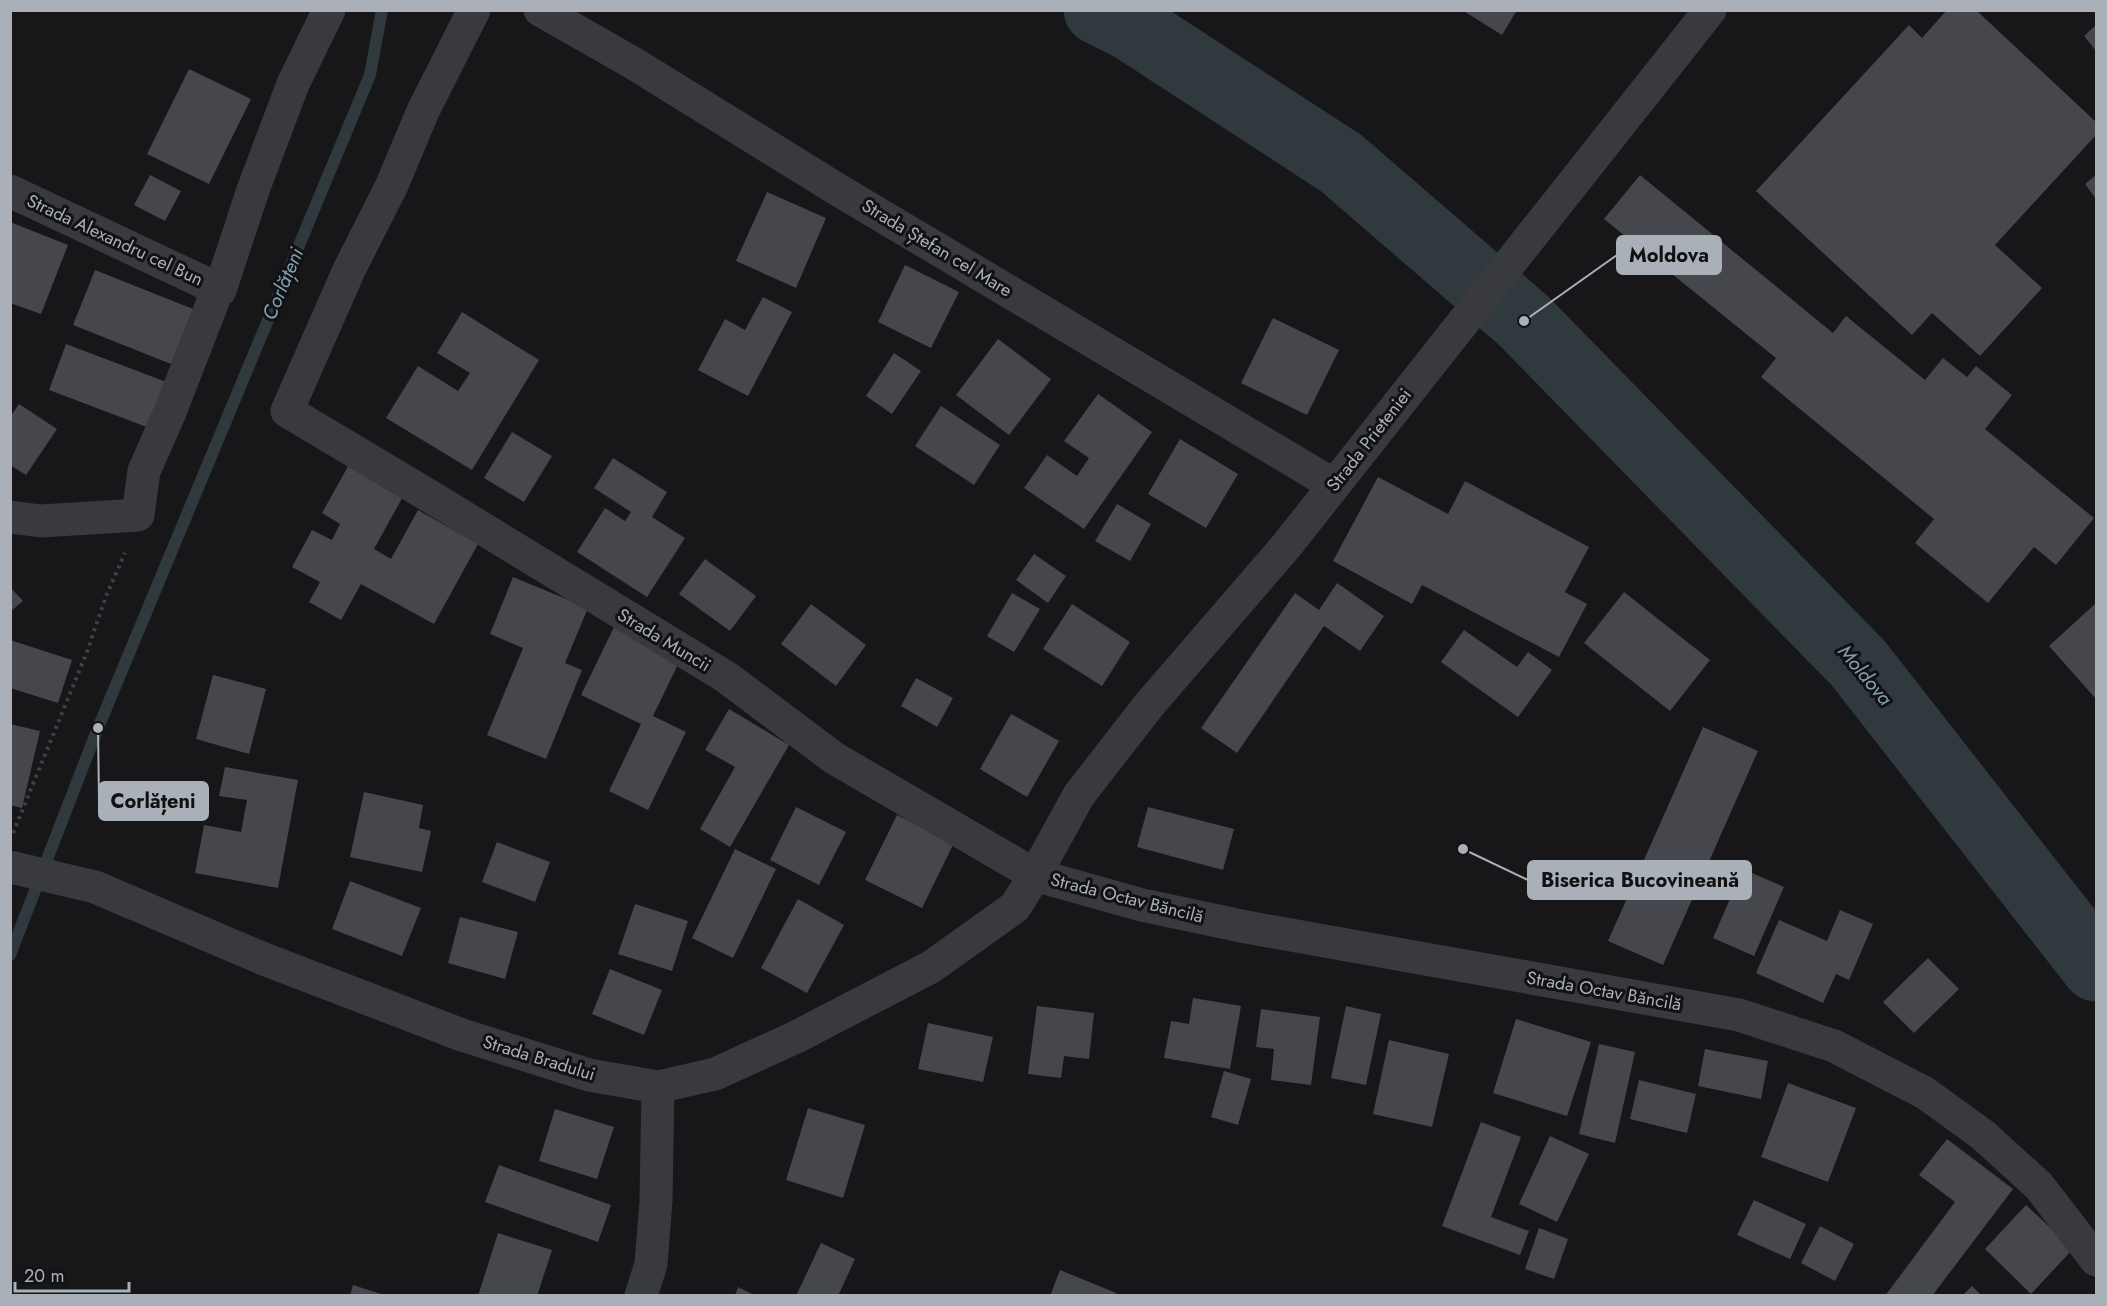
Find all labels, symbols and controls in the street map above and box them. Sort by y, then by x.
street label: Strada Alexandru cel Bun [23,188,207,292]
street label: Strada Ștefan cel Mare [857,193,1017,303]
callout: Moldova [1617,236,1721,274]
text: Moldova [1629,241,1709,270]
water label: Corlățeni [255,242,312,325]
street label: Strada Prieteniei [1320,383,1418,497]
street label: Strada Muncii [612,602,716,678]
water label: Moldova [1831,638,1899,712]
callout: Corlățeni [99,782,208,820]
text: Corlățeni [110,787,196,816]
callout: Biserica Bucovineană [1528,861,1751,899]
street label: Strada Octav Băncilă [1048,866,1206,930]
text: Biserica Bucovineană [1541,866,1739,895]
street label: Strada Octav Băncilă [1525,965,1683,1017]
street label: Strada Bradului [480,1029,598,1087]
scale bar [15,1255,129,1293]
text: 20 m [24,1263,64,1289]

